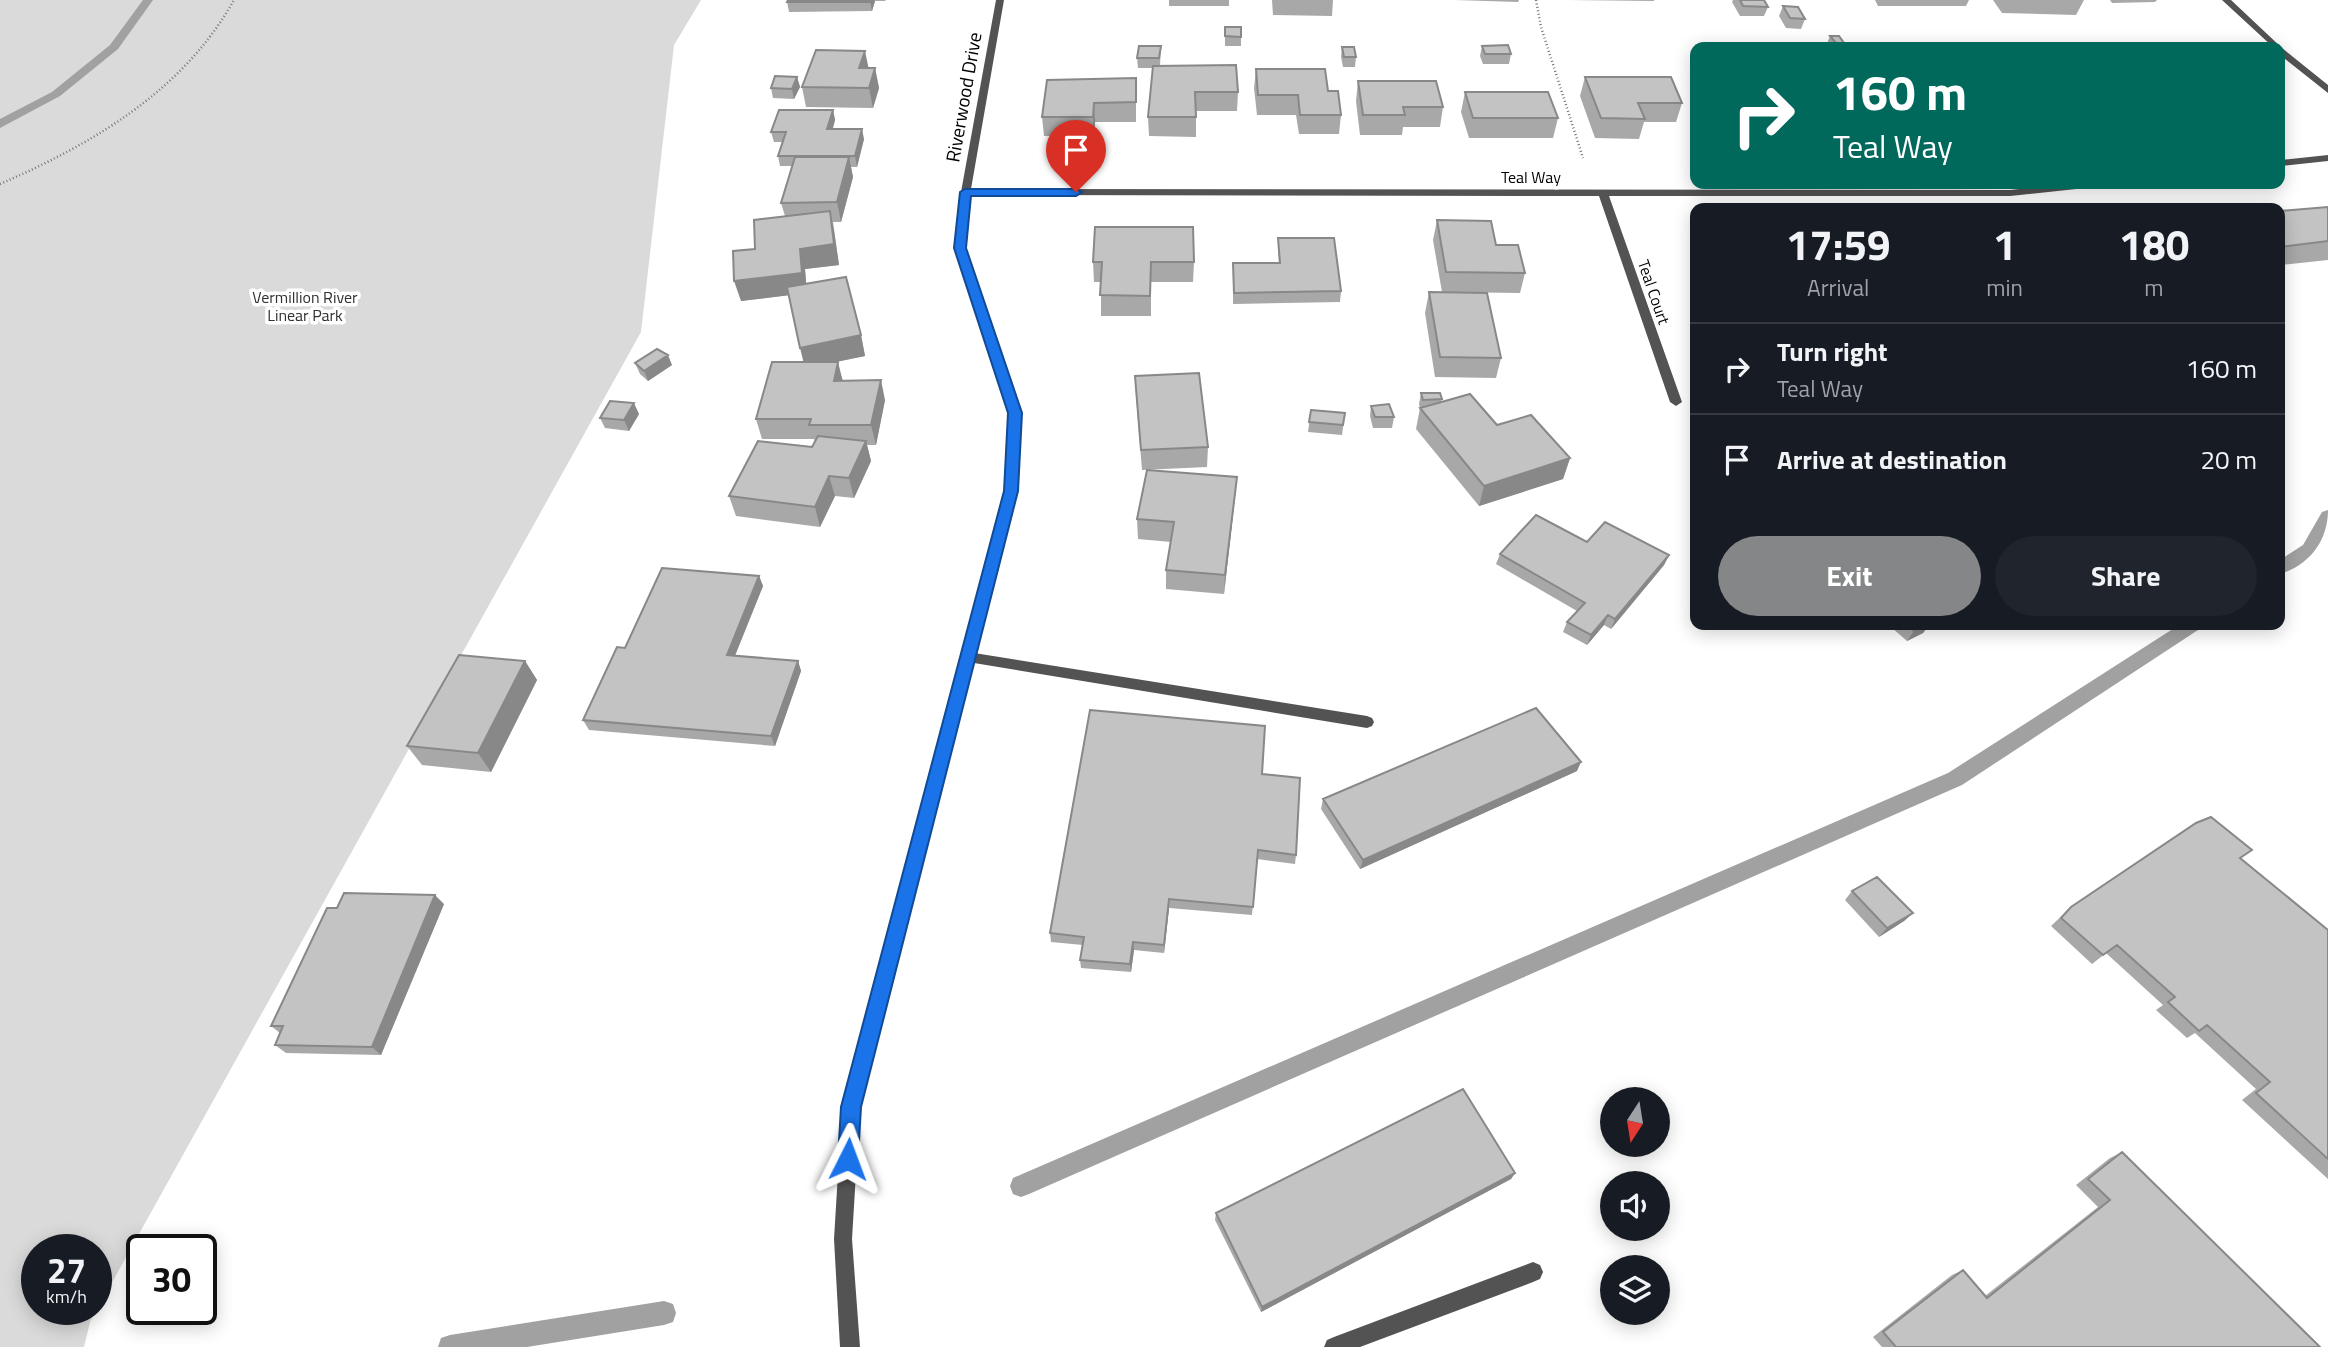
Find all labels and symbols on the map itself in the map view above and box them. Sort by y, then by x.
street label: Riverwood Drive [937,30,989,164]
pin [1046,120,1106,192]
street label: Teal Way [1501,165,1561,189]
street label: Teal Court [1632,256,1676,328]
park label: Vermillion River Linear Park [252,285,358,327]
north arrow [1600,1087,1670,1157]
position arrow [811,1122,885,1196]
speed limit sign: 30 [126,1234,217,1325]

